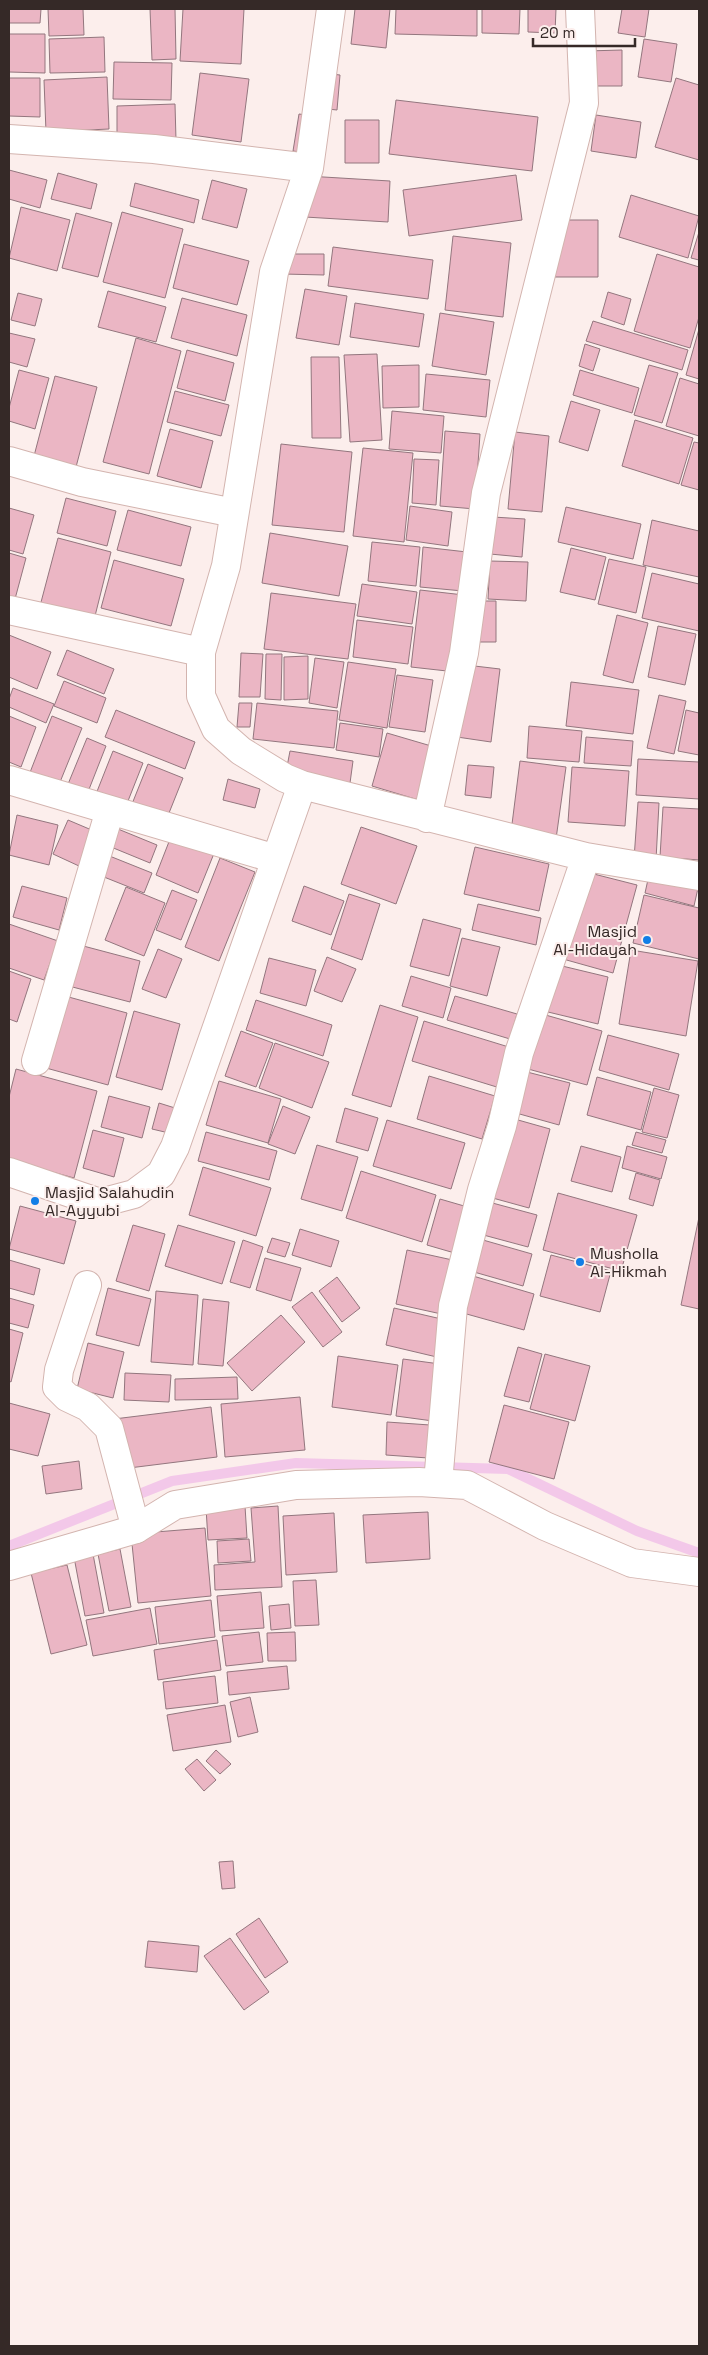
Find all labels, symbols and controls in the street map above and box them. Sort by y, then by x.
scale bar [533,15,636,47]
text: 20 m [540,23,575,42]
place label: Masjid Al-Hidayah [553,921,637,960]
marker: Masjid Al-Hidayah [641,934,653,946]
place label: Masjid Salahudin Al-Ayyubi [45,1182,174,1221]
marker: Masjid Salahudin Al-Ayyubi [29,1195,41,1207]
place label: Musholla Al-Hikmah [590,1243,667,1282]
marker: Musholla Al-Hikmah [574,1256,586,1268]

